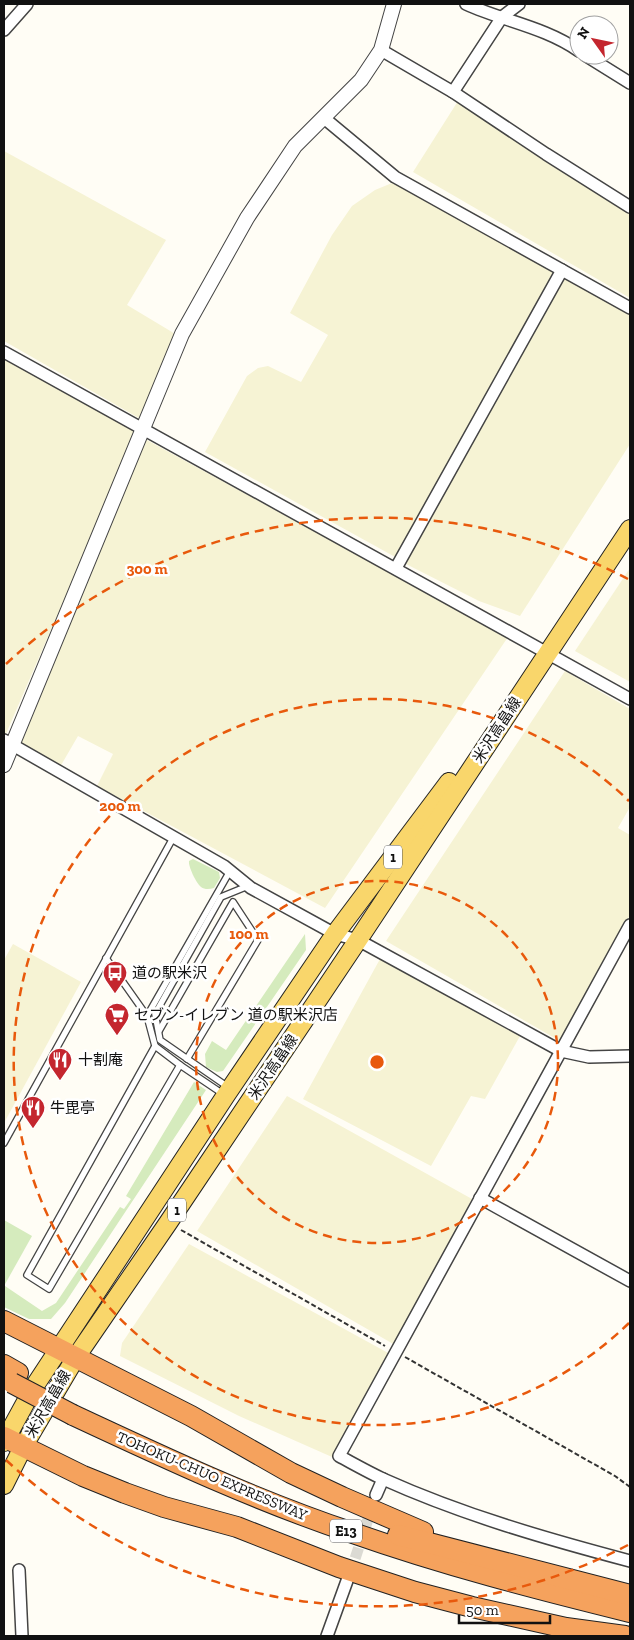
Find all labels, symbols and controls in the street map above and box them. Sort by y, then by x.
north arrow [569,15,619,65]
text: N [573,24,594,42]
text: 300 m [126,560,168,578]
street label: 米沢高畠線 [469,694,525,766]
text: 200 m [99,797,141,815]
road number: 1 [384,846,402,869]
text: 100 m [229,925,269,943]
bus stop icon: 道の駅米沢 [102,960,128,994]
place label: 道の駅米沢 [132,964,207,982]
supermarket icon: セブン-イレブン 道の駅米沢店 [104,1002,130,1036]
place label: セブン-イレブン 道の駅米沢店 [134,1006,338,1024]
street label: 米沢高畠線 [245,1031,301,1103]
restaurant icon: 十割庵 [47,1047,73,1081]
place label: 十割庵 [78,1051,123,1069]
centre of rings [368,1053,386,1071]
restaurant icon: 牛毘亭 [20,1095,46,1129]
place label: 牛毘亭 [50,1099,95,1117]
road number: 1 [168,1198,186,1222]
street label: 米沢高畠線 [21,1367,75,1441]
street label: TOHOKU-CHUO EXPRESSWAY [114,1428,311,1525]
road number: E13 [330,1520,362,1542]
scale bar [459,1592,550,1624]
text: 50 m [466,1601,499,1619]

